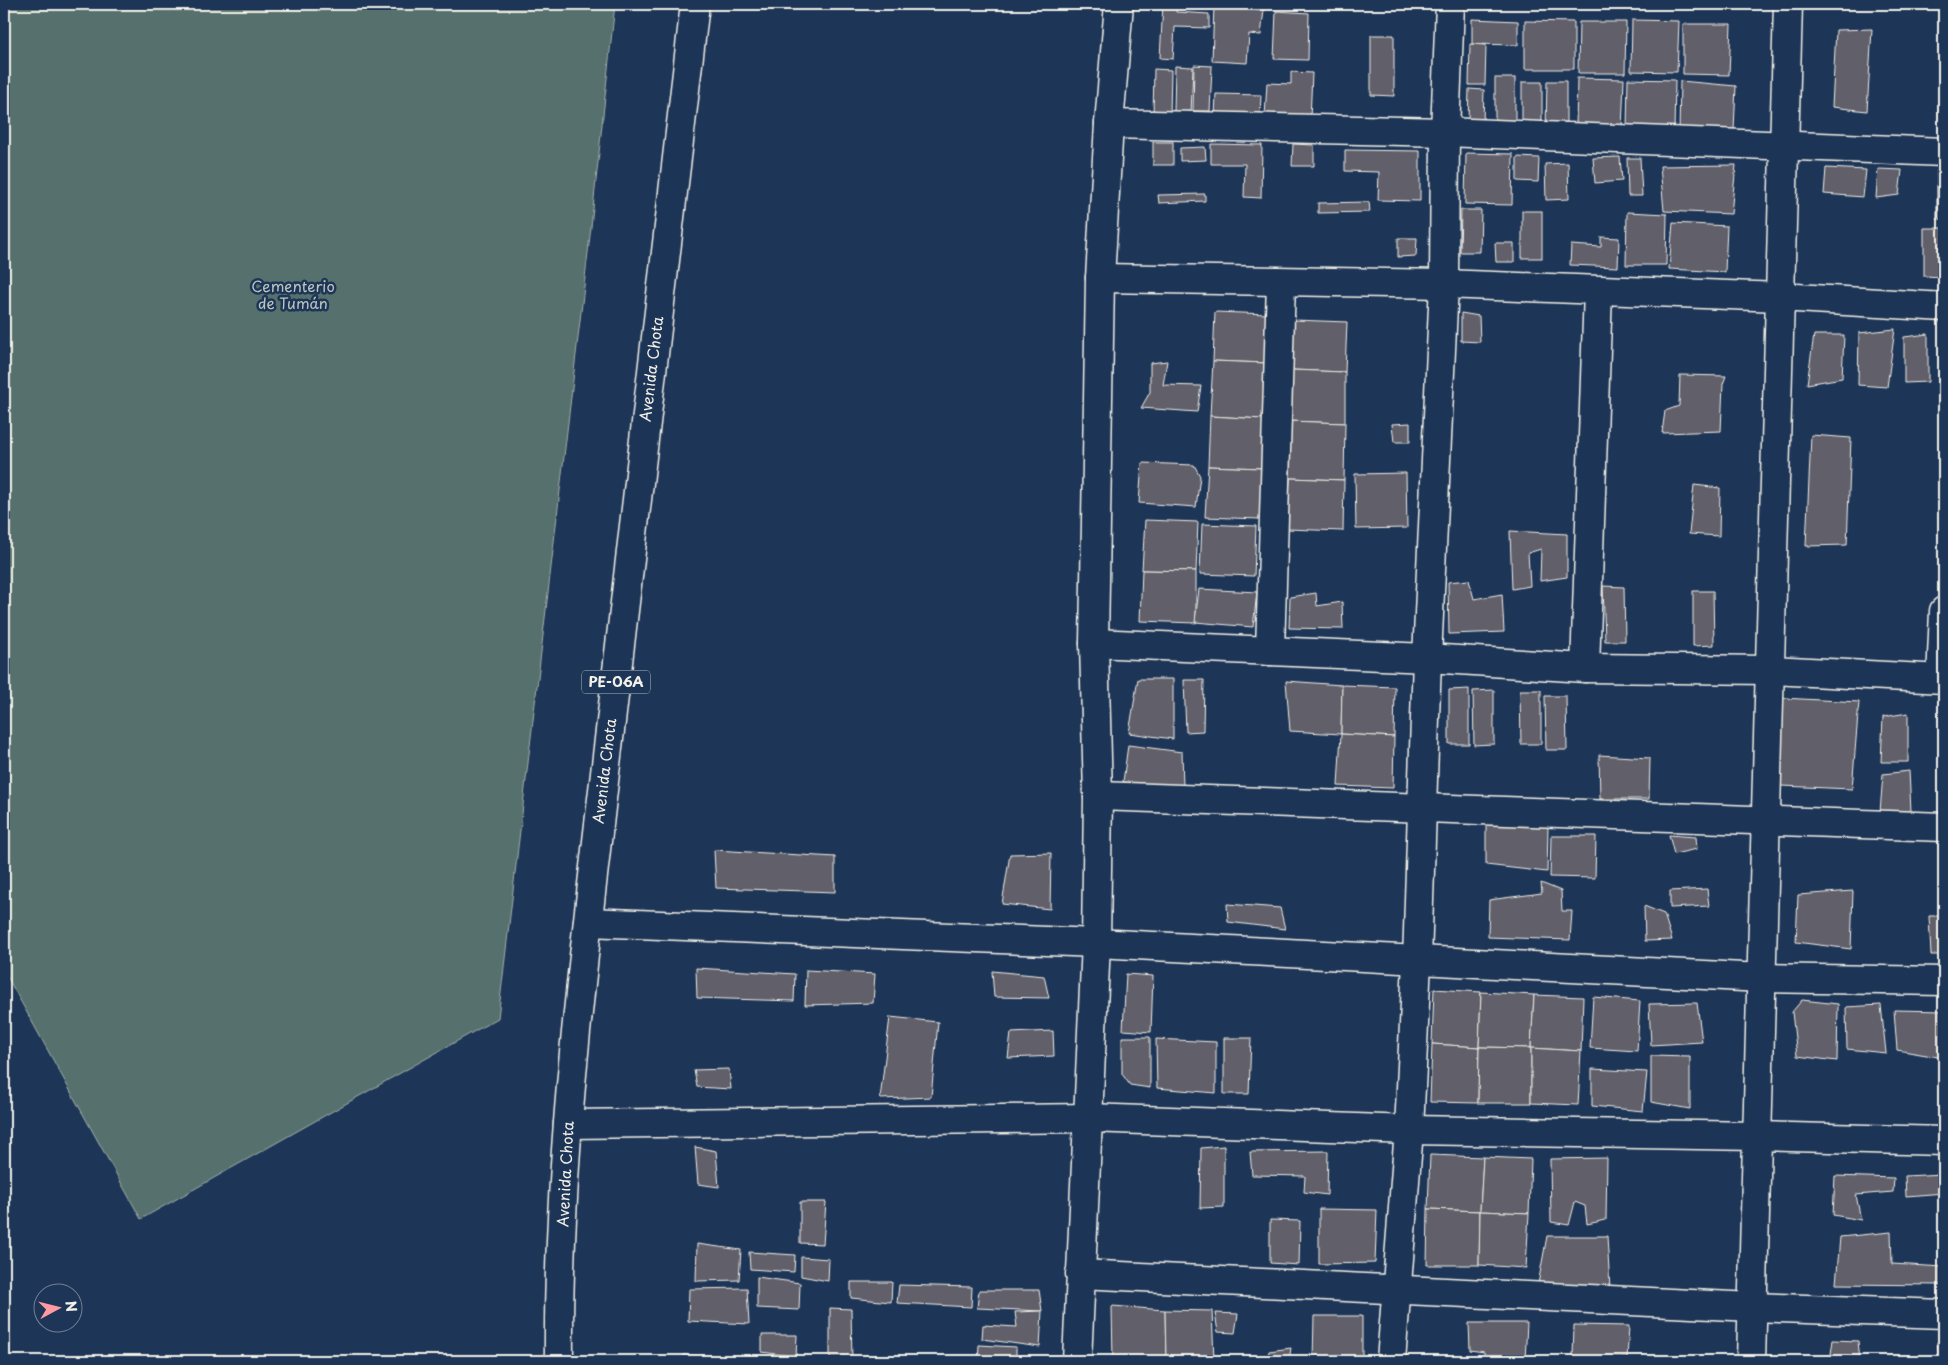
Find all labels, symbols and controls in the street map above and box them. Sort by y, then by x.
park label: Cementerio de Tumán [251,274,335,314]
street label: Avenida Chota [633,314,668,423]
road number: PE-06A [582,670,650,694]
street label: Avenida Chota [586,716,621,825]
street label: Avenida Chota [550,1120,579,1227]
north arrow [32,1282,82,1332]
text: N [60,1300,82,1313]

